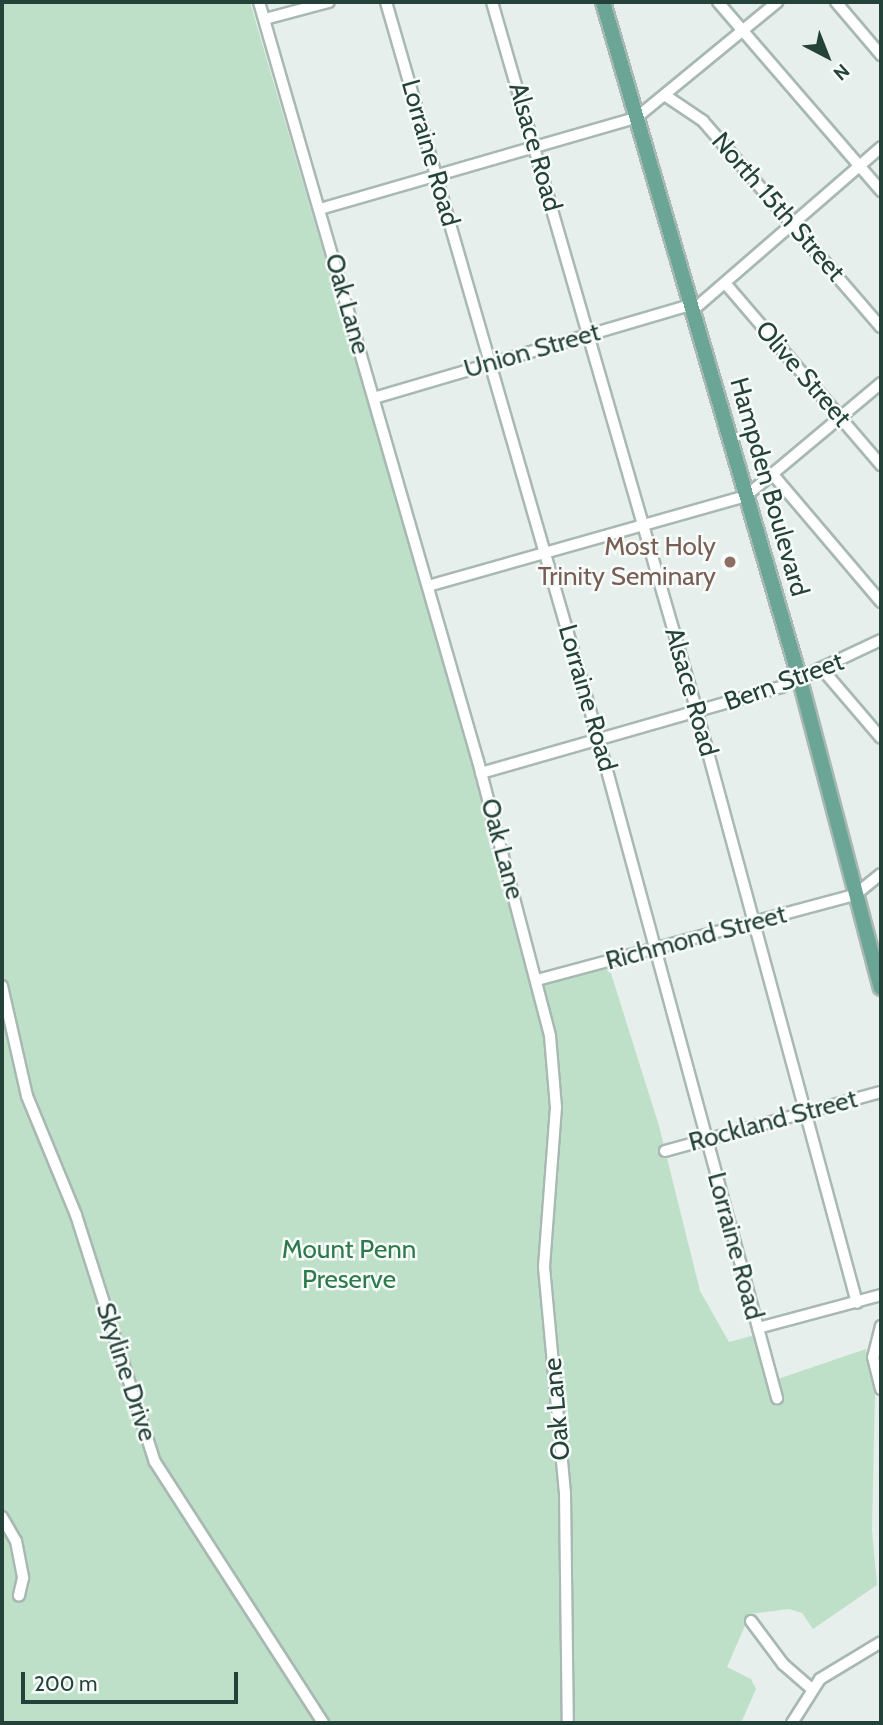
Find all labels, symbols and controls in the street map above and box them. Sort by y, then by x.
north arrow [792,21,862,91]
text: N [829,59,854,85]
street label: Lorraine Road [394,76,466,230]
street label: Alsace Road [502,79,568,215]
street label: North 15th Street [705,126,851,288]
street label: Oak Lane [318,250,376,358]
street label: Olive Street [749,315,857,433]
street label: Union Street [460,317,604,385]
street label: Hampden Boulevard [723,374,815,600]
place label: Most Holy Trinity Seminary [538,531,716,592]
marker: Most Holy Trinity Seminary [722,554,738,570]
street label: Lorraine Road [551,621,623,775]
street label: Alsace Road [658,624,724,760]
street label: Bern Street [720,646,848,718]
street label: Oak Lane [474,795,530,903]
street label: Richmond Street [602,899,790,977]
street label: Rockland Street [685,1084,861,1158]
street label: Lorraine Road [700,1169,770,1323]
park label: Mount Penn Preserve [282,1234,416,1296]
street label: Skyline Drive [89,1299,163,1445]
street label: Oak Lane [537,1356,577,1462]
scale bar [24,1658,242,1702]
text: 200 m [34,1671,97,1696]

